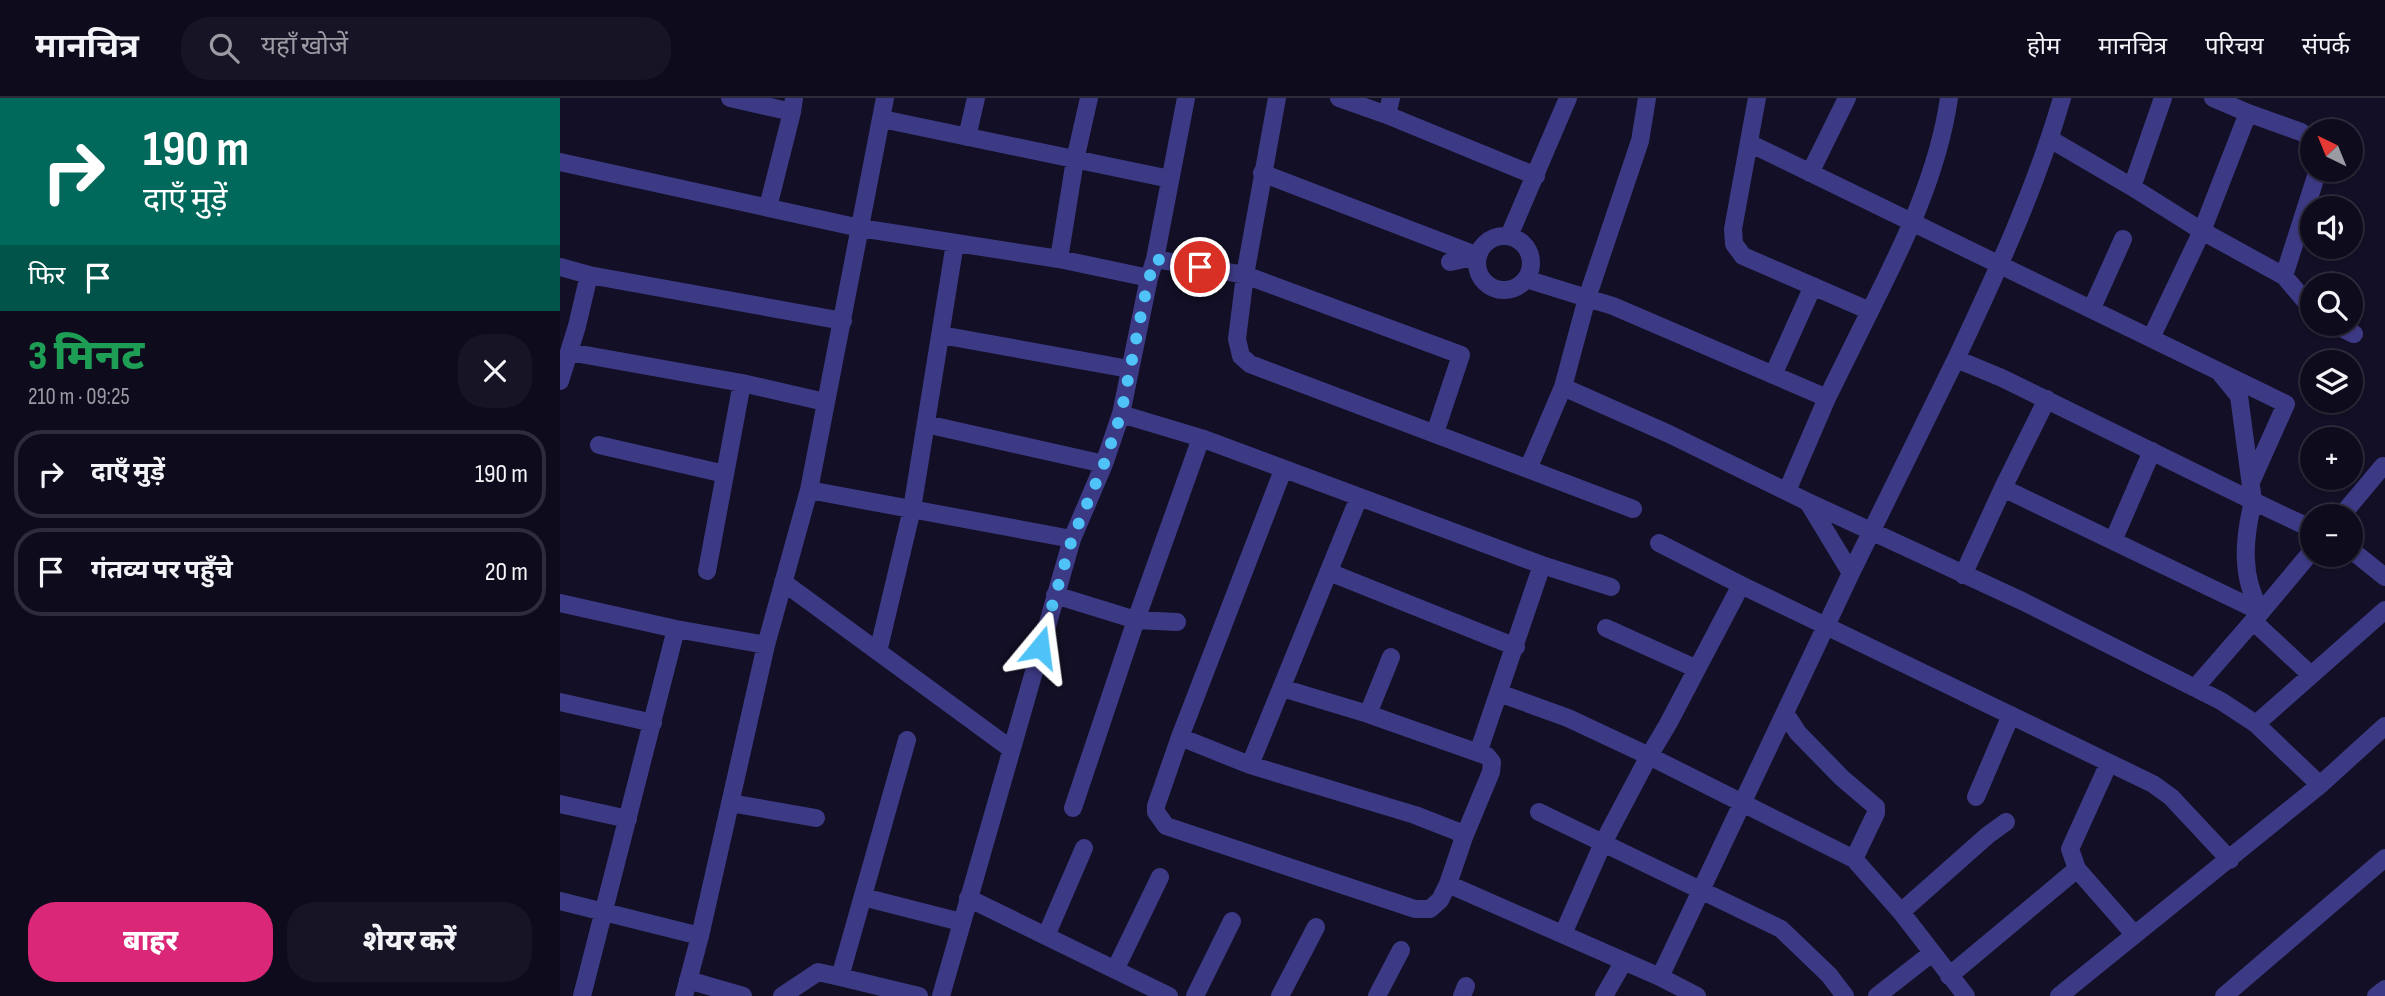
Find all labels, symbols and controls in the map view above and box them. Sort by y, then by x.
search box [181,17,671,80]
text: मानचित्र [35,27,139,67]
icon: search [205,29,243,67]
text: यहाँ खोजें [261,31,348,62]
text: होम [2027,32,2060,61]
text: मानचित्र [2098,32,2167,61]
text: परिचय [2205,32,2264,61]
text: संपर्क [2302,32,2350,61]
north arrow [2300,119,2362,182]
map controls [2300,119,2363,567]
text: 190 m [143,121,249,180]
icon: right [28,126,119,217]
text: दाएँ मुड़ें [143,181,227,220]
button: sound [2300,196,2363,259]
pin [1170,237,1230,297]
icon: arrive [1181,248,1219,286]
icon: arrive [79,259,117,297]
text: फिर [28,261,65,292]
button: search [2300,273,2363,336]
text: 3 मिनट [28,331,144,382]
button: close [458,334,532,408]
button: layers [2300,350,2363,413]
text: 210 m · 09:25 [28,383,130,411]
button: + [2300,427,2363,490]
icon: right [32,455,70,493]
text: दाएँ मुड़ें [91,457,165,488]
text: 190 m [475,459,528,490]
button: − [2300,504,2363,567]
icon: arrive [32,553,70,591]
text: गंतव्य पर पहुँचे [91,555,233,586]
text: 20 m [485,557,528,588]
position arrow [1003,610,1077,684]
button: बाहर [28,902,273,982]
button: शेयर करें [287,902,532,982]

